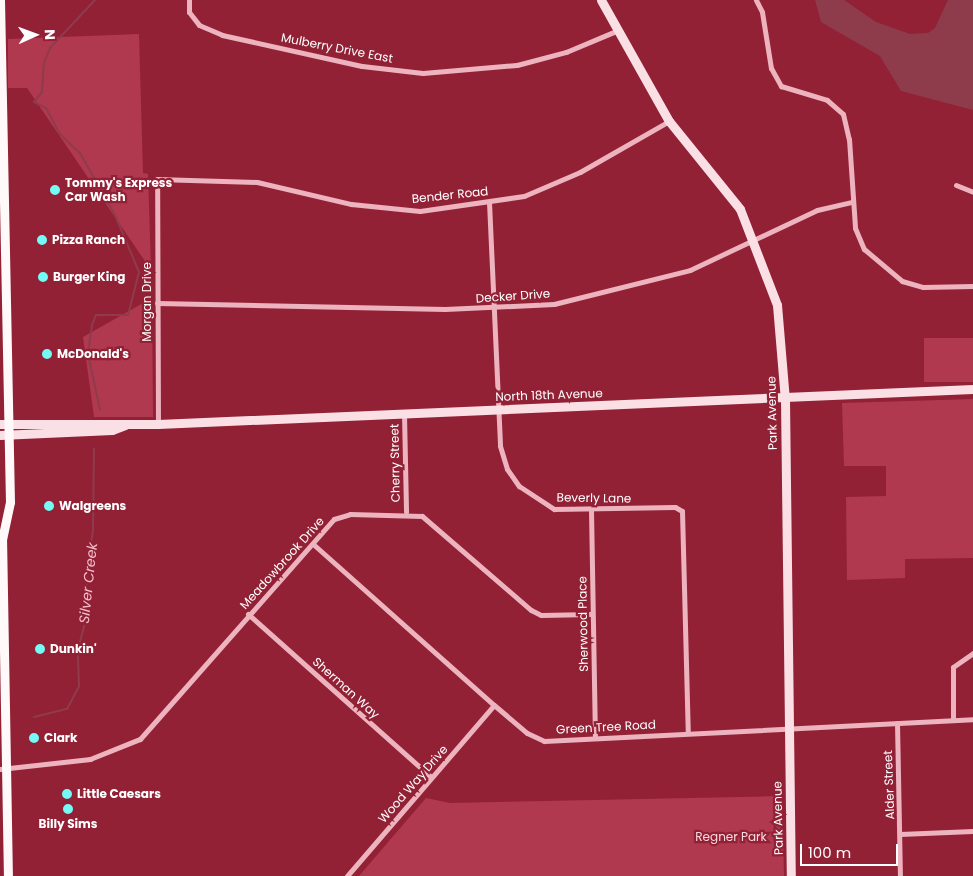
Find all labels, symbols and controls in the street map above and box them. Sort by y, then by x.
north arrow [10,10,60,60]
text: N [40,29,60,40]
street label: Mulberry Drive East [280,30,394,66]
place label: Tommy's Express Car Wash [65,176,172,204]
marker: Tommy's Express Car Wash [49,184,61,196]
street label: Bender Road [411,184,489,206]
place label: Pizza Ranch [52,233,125,247]
marker: Pizza Ranch [36,234,48,246]
street label: Morgan Drive [140,262,154,342]
place label: Burger King [53,270,125,284]
marker: Burger King [37,271,49,283]
street label: Decker Drive [475,286,551,306]
place label: McDonald's [57,347,129,361]
marker: McDonald's [41,348,53,360]
street label: Park Avenue [764,376,780,450]
street label: North 18th Avenue [495,386,603,404]
street label: Cherry Street [387,424,403,502]
street label: Beverly Lane [556,490,632,506]
place label: Walgreens [59,499,126,513]
marker: Walgreens [43,500,55,512]
street label: Meadowbrook Drive [237,514,327,612]
water label: Silver Creek [75,542,101,624]
street label: Sherwood Place [575,576,591,672]
place label: Dunkin' [50,642,97,656]
marker: Dunkin' [34,643,46,655]
street label: Sherman Way [310,654,382,722]
street label: Green Tree Road [556,717,656,737]
place label: Clark [44,731,77,745]
marker: Clark [28,732,40,744]
street label: Wood Way Drive [375,742,451,826]
street label: Alder Street [881,750,897,820]
street label: Park Avenue [770,781,786,855]
place label: Little Caesars [77,787,161,801]
marker: Little Caesars [61,788,73,800]
marker: Billy Sims [62,803,74,815]
place label: Billy Sims [39,817,97,831]
park label: Regner Park [695,830,767,844]
scale bar [803,834,900,866]
text: 100 m [808,842,851,863]

